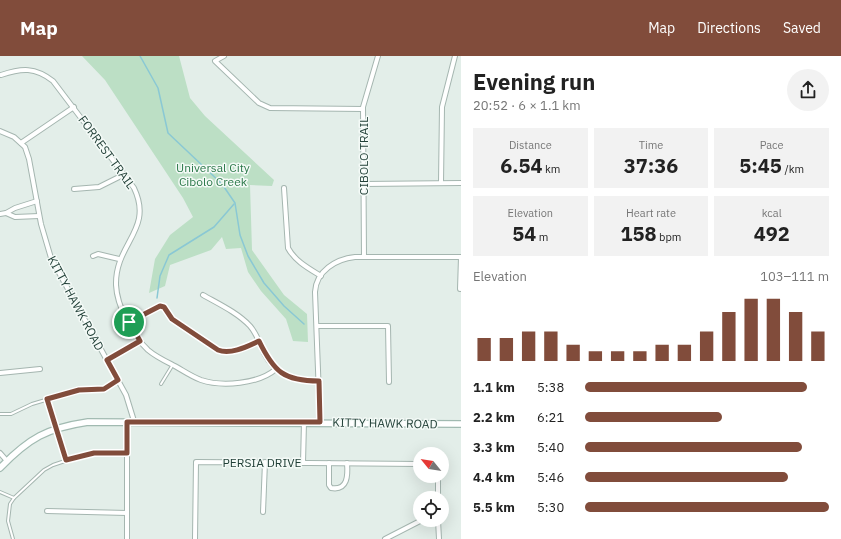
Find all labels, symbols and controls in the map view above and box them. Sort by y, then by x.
text: Map [20,16,58,40]
text: Map [648,19,675,37]
text: Directions [697,19,761,37]
text: Saved [783,19,821,37]
text: Evening run [473,67,595,96]
button: share [787,69,829,111]
text: 20:52 · 6 × 1.1 km [473,97,581,114]
street label: FORREST TRAIL [75,112,139,192]
street label: CIBOLO TRAIL [356,117,371,195]
text: Distance [509,138,552,152]
text: Time [639,138,663,152]
text: Pace [760,138,784,152]
text: 6.54 [500,152,542,179]
text: 37:36 [624,152,678,179]
text: 5:45 [739,152,782,179]
park label: Universal City Cibolo Creek [176,160,250,189]
text: km [542,162,560,176]
text: /km [782,162,804,176]
text: Elevation [508,206,553,220]
text: Heart rate [626,206,676,220]
text: kcal [762,206,782,220]
text: 54 [512,220,536,247]
text: 158 [621,220,657,247]
text: 492 [754,220,790,247]
text: m [536,230,548,244]
text: bpm [657,230,681,244]
street label: KITTY HAWK ROAD [45,253,107,353]
text: Elevation [473,268,527,285]
text: 103–111 m [760,268,829,285]
pin [112,305,146,339]
icon: arrive [118,311,140,333]
text: 1.1 km [473,379,515,396]
text: 5:38 [537,379,564,396]
text: 2.2 km [473,409,515,426]
text: 6:21 [537,409,564,426]
street label: KITTY HAWK ROAD [332,415,438,431]
text: 3.3 km [473,439,515,456]
text: 5:40 [537,439,564,456]
north arrow [413,447,449,483]
map controls [413,447,449,527]
street label: PERSIA DRIVE [222,455,302,470]
text: 4.4 km [473,469,515,486]
text: 5:46 [537,469,564,486]
button: locate [413,491,449,527]
text: 5.5 km [473,499,515,516]
text: 5:30 [537,499,564,516]

